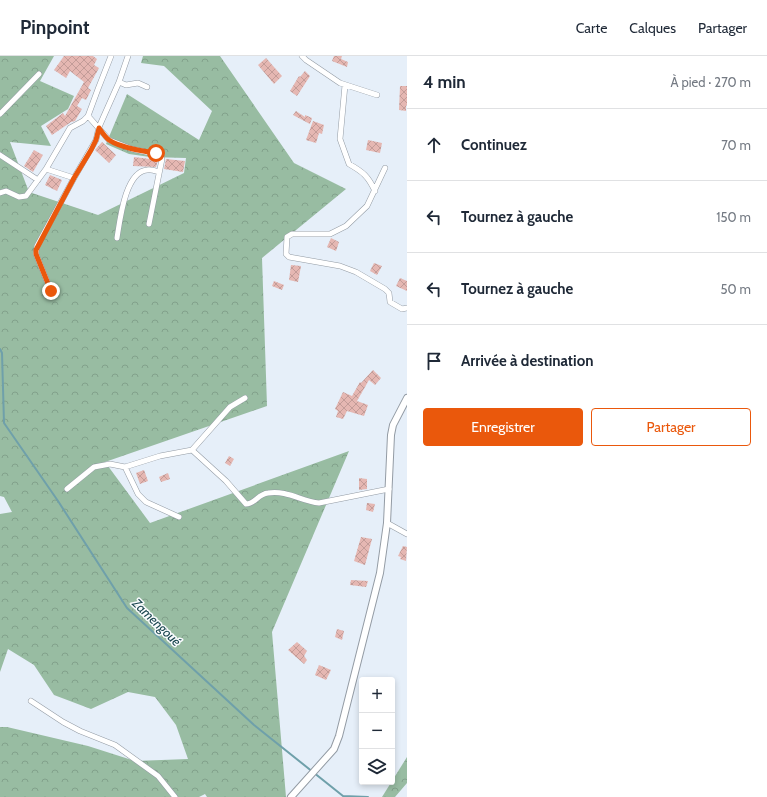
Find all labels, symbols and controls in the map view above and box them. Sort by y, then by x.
text: Pinpoint [20,16,89,39]
text: Carte [576,19,607,37]
text: Calques [629,19,676,37]
text: Partager [698,19,747,37]
text: 4 min [423,72,466,92]
text: À pied · 270 m [671,74,751,90]
icon: ahead [423,134,445,156]
text: Continuez [461,136,527,154]
text: 70 m [721,137,751,153]
route start [147,144,165,162]
icon: left [423,206,445,228]
text: Tournez à gauche [461,208,573,226]
text: 150 m [716,209,751,225]
icon: left [423,278,445,300]
text: Tournez à gauche [461,280,573,298]
text: 50 m [721,281,751,297]
route end [42,282,60,300]
icon: arrive [423,350,445,372]
text: Arrivée à destination [461,352,593,370]
button: Enregistrer [423,408,583,446]
button: Partager [591,408,751,446]
water label: Zamengoué [129,594,185,649]
map controls [359,677,395,785]
button: + [359,677,395,713]
button: − [359,713,395,749]
button: layers [359,749,395,785]

